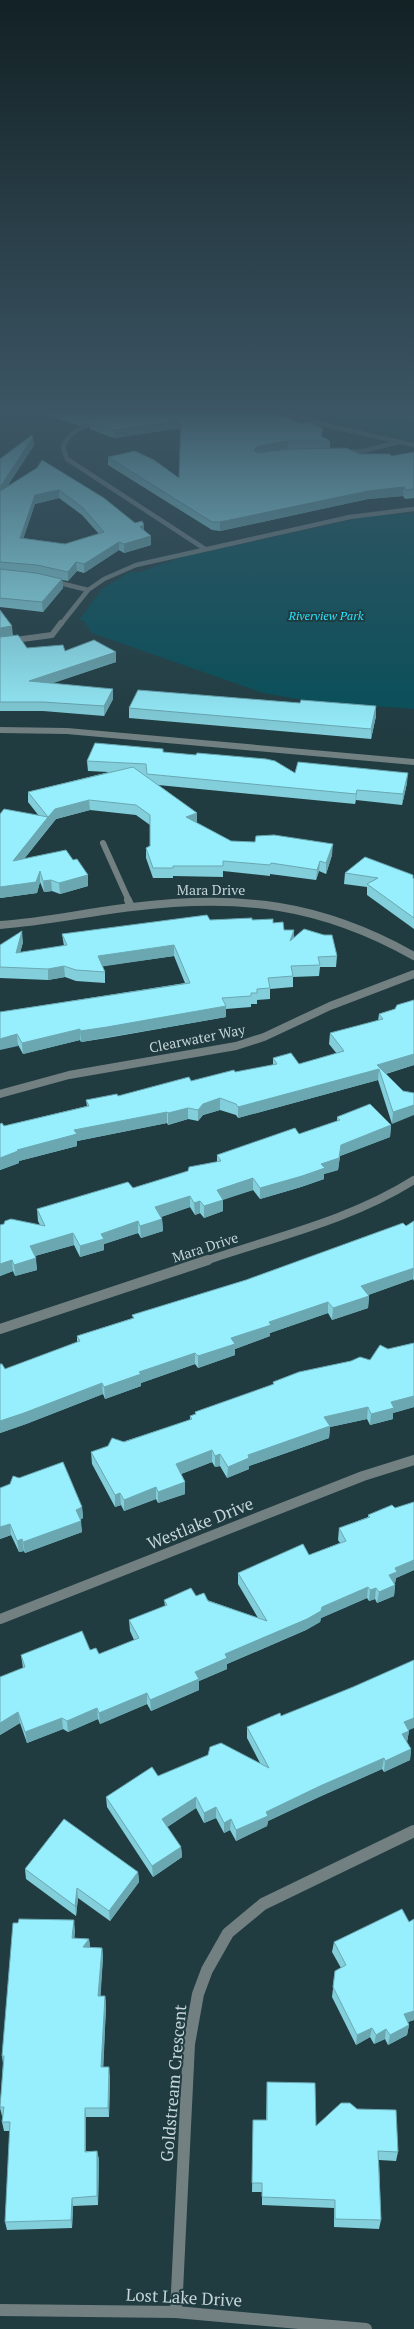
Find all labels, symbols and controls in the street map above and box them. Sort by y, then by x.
park label: Riverview Park [287,608,364,623]
street label: Mara Drive [177,880,245,899]
street label: Clearwater Way [147,1019,248,1057]
street label: Mara Drive [170,1227,240,1267]
street label: Westlake Drive [144,1491,256,1555]
street label: Goldstream Crescent [155,2003,191,2163]
street label: Lost Lake Drive [125,2282,243,2312]

